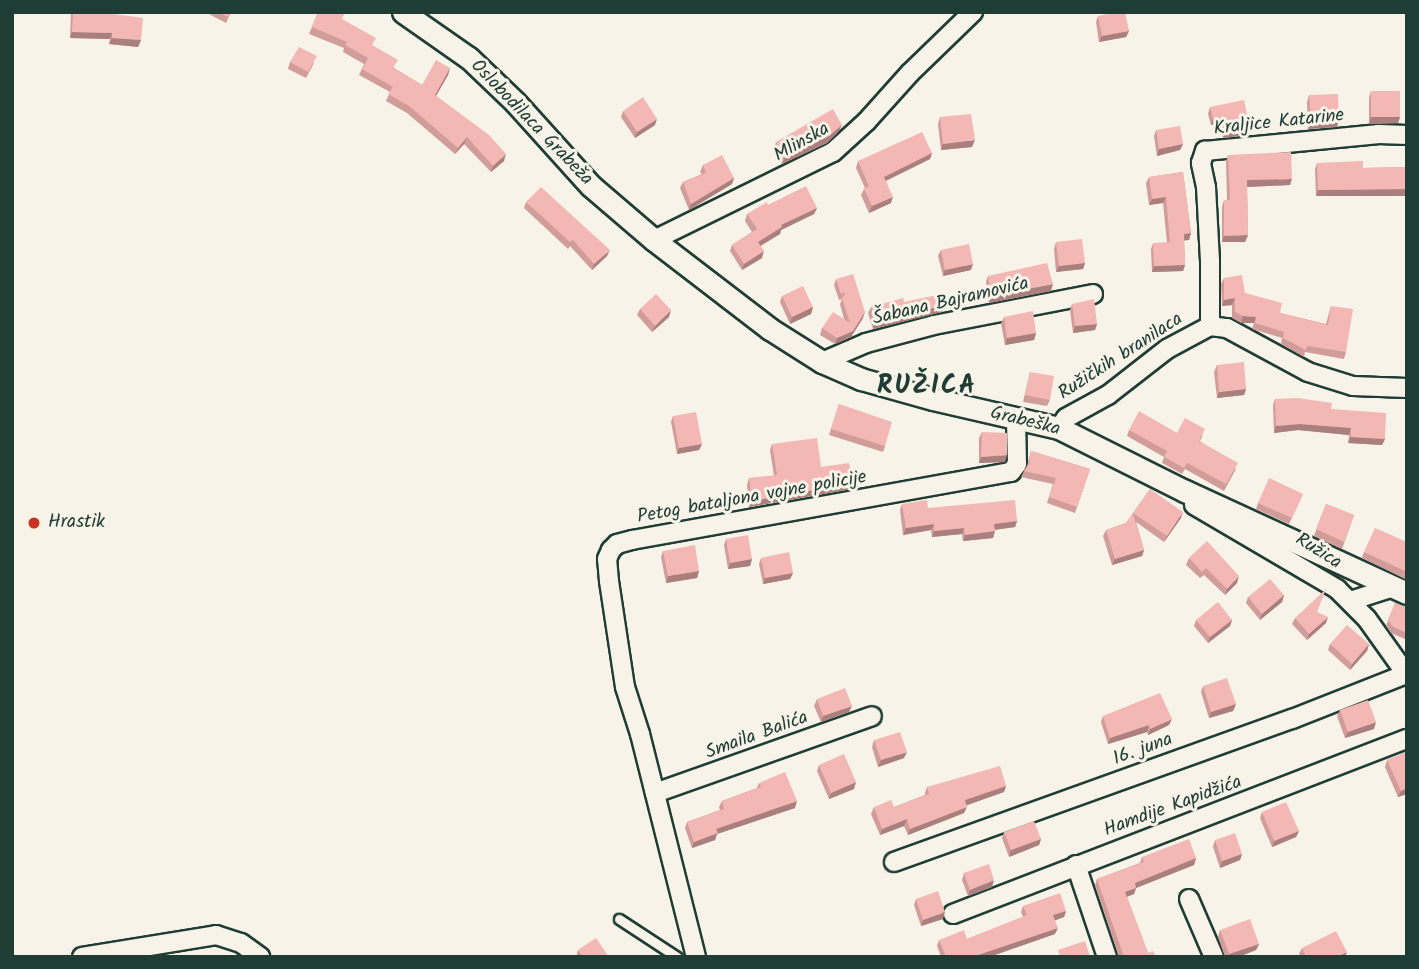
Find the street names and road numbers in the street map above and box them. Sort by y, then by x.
street label: Oslobodilaca Grabeža [465,55,597,191]
street label: Kraljice Katarine [1213,105,1345,141]
street label: Mlinska [770,118,834,168]
street label: Šabana Bajramovića [871,273,1031,331]
street label: Ružičkih branilaca [1055,308,1187,406]
street label: Grabeška [988,402,1062,442]
street label: Petog bataljona vojne policije [636,467,868,529]
street label: Ružica [1291,529,1345,575]
street label: Smaila Balića [703,707,811,765]
street label: 16. juna [1110,729,1176,771]
street label: Hamdije Kapidžića [1101,771,1245,843]

